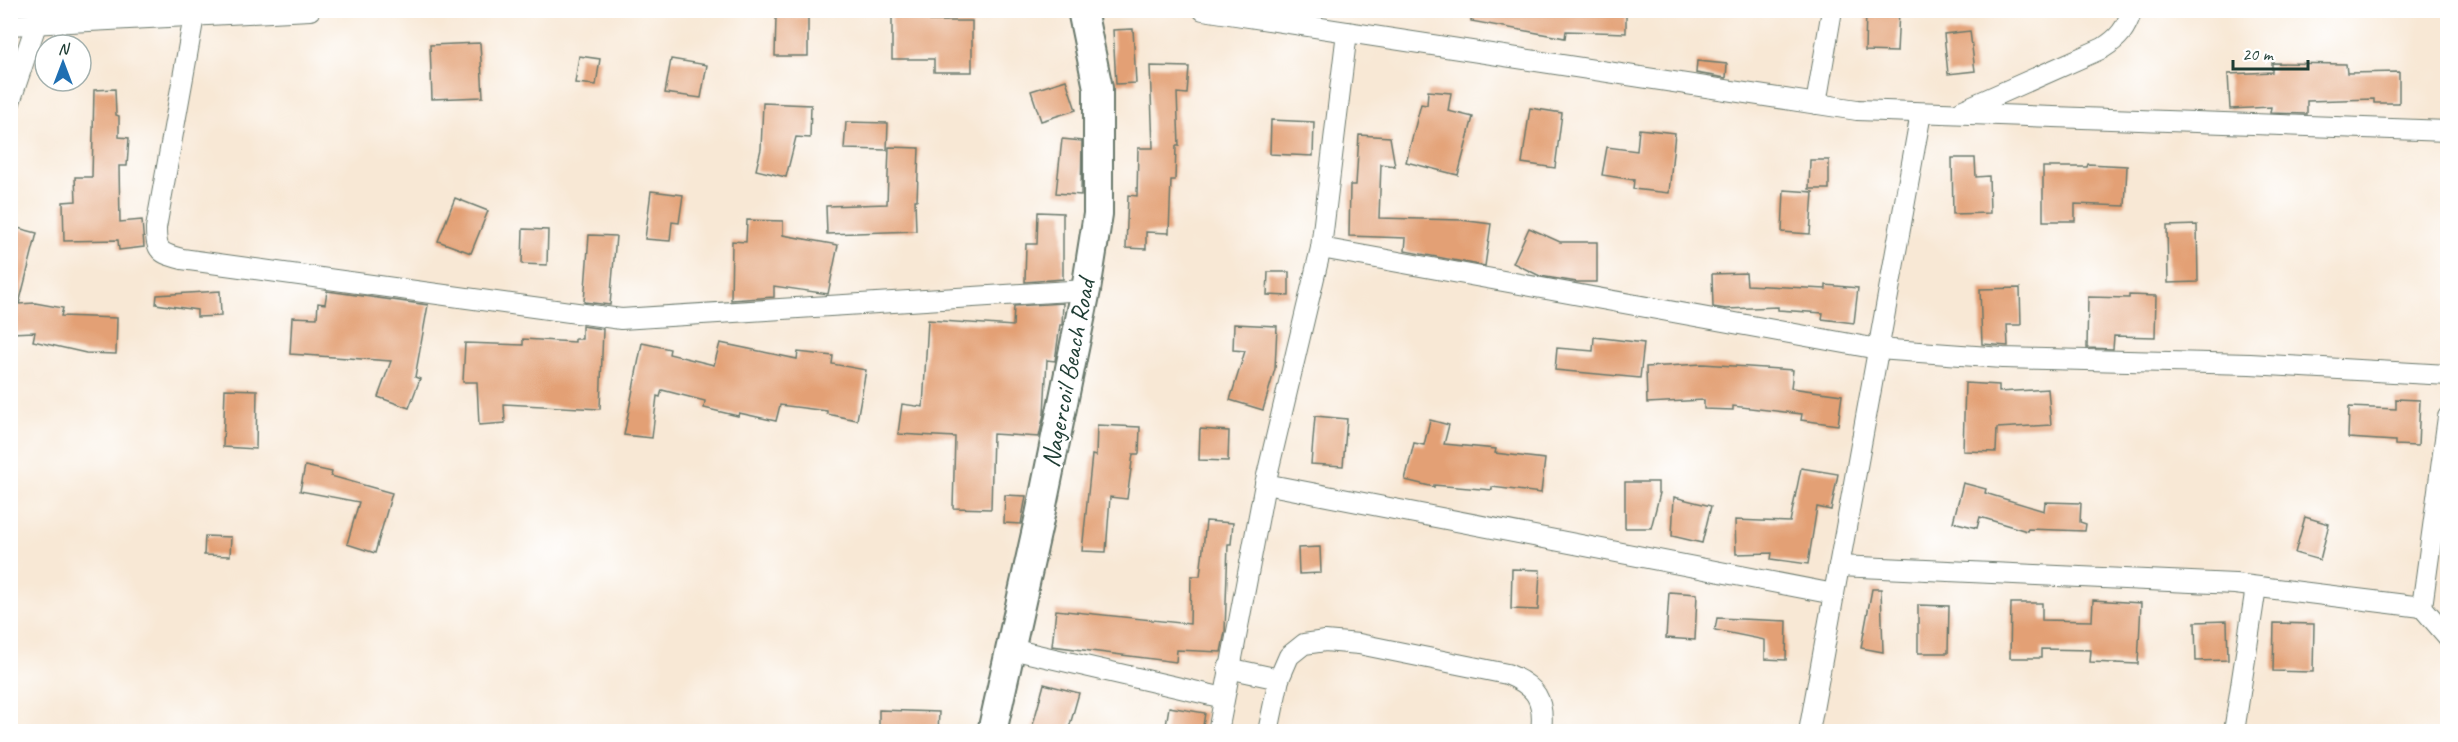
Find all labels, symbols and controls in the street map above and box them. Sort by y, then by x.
north arrow [33,33,93,93]
scale bar [2233,33,2308,71]
text: N [58,39,71,59]
text: 20 m [2242,43,2275,65]
street label: Nagercoil Beach Road [1034,272,1103,470]

